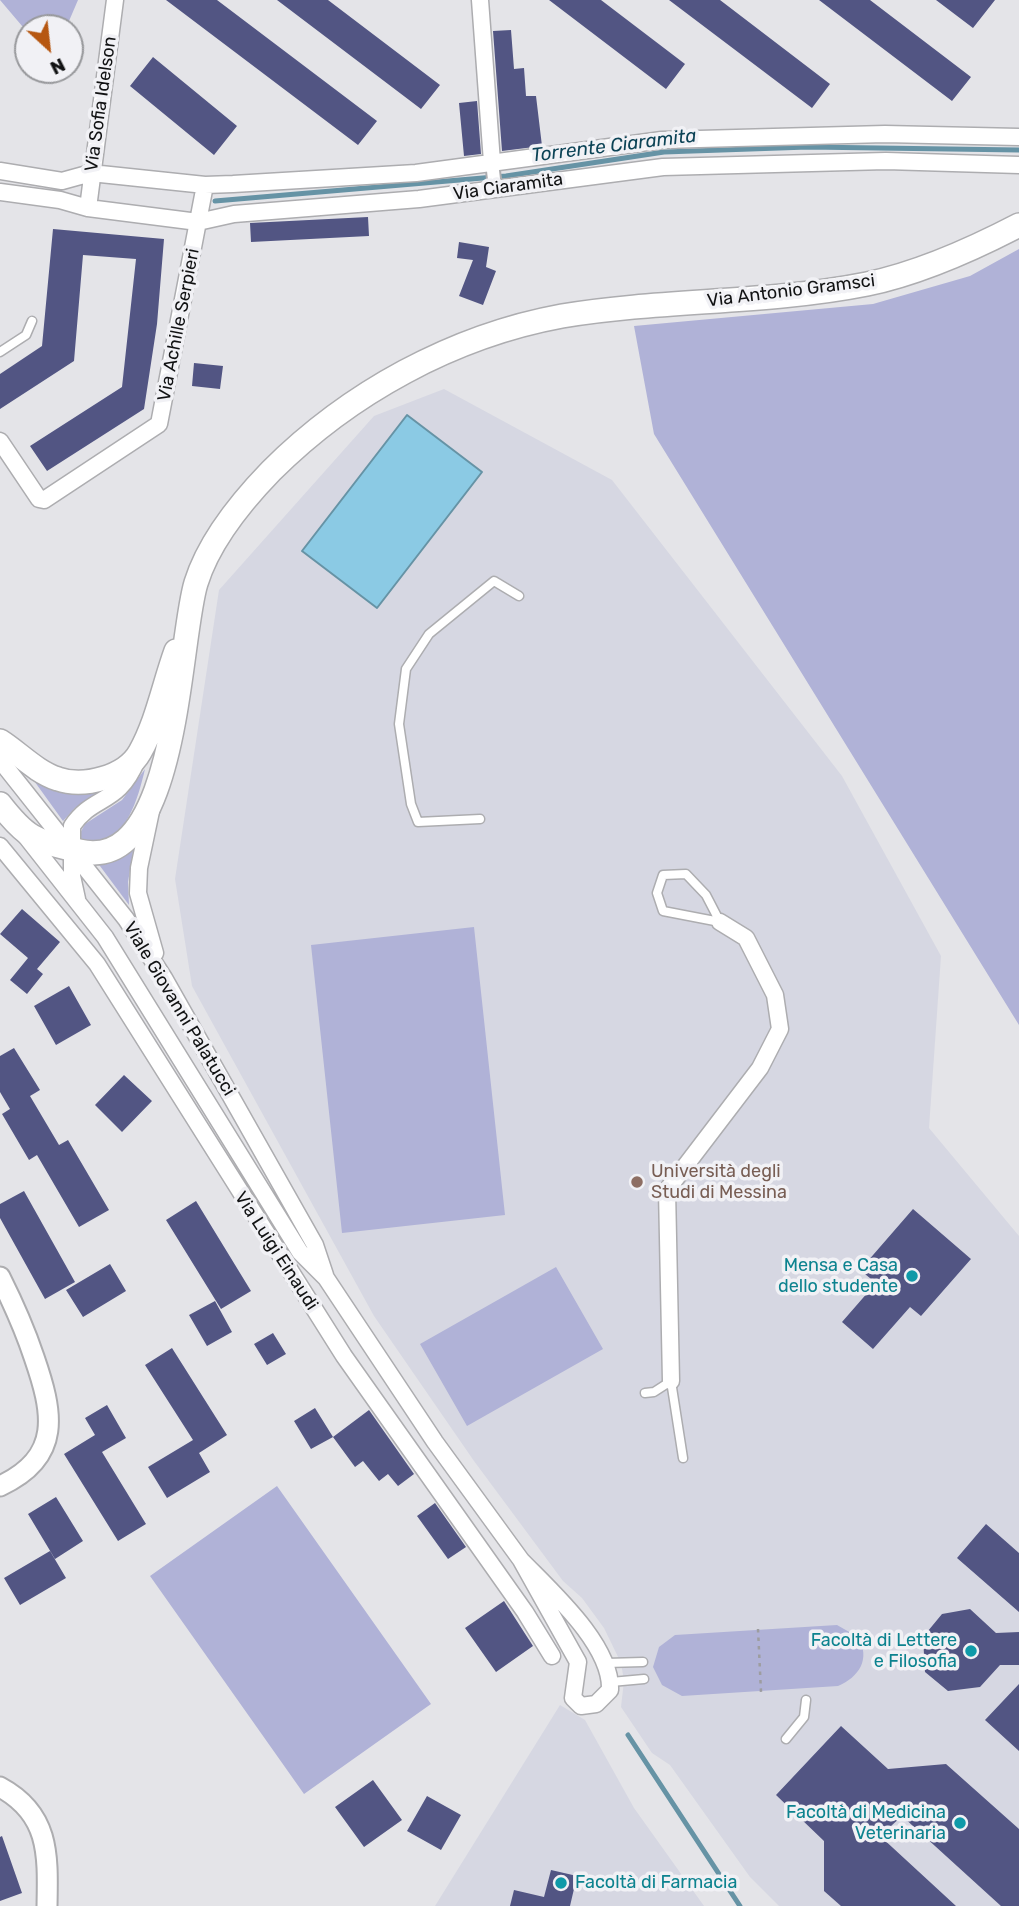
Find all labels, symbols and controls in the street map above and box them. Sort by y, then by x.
north arrow [14,14,84,84]
street label: Via Sofia Idelson [81,35,121,173]
text: N [47,53,69,80]
water label: Torrente Ciaramita [530,125,698,167]
street label: Via Ciaramita [452,169,564,205]
street label: Via Achille Serpieri [154,247,204,403]
street label: Via Antonio Gramsci [706,270,876,312]
street label: Viale Giovanni Palatucci [118,918,240,1100]
place label: Università degli Studi di Messina [651,1161,787,1204]
marker: Università degli Studi di Messina [629,1174,645,1190]
street label: Via Luigi Einaudi [230,1188,322,1314]
place label: Mensa e Casa dello studente [778,1255,898,1298]
marker: Mensa e Casa dello studente [904,1268,920,1284]
place label: Facoltà di Lettere e Filosofia [811,1630,957,1672]
marker: Facoltà di Lettere e Filosofia [963,1643,979,1659]
place label: Facoltà di Medicina Veterinaria [786,1802,946,1844]
marker: Facoltà di Medicina Veterinaria [952,1815,968,1831]
place label: Facoltà di Farmacia [575,1872,737,1894]
marker: Facoltà di Farmacia [553,1875,569,1891]

